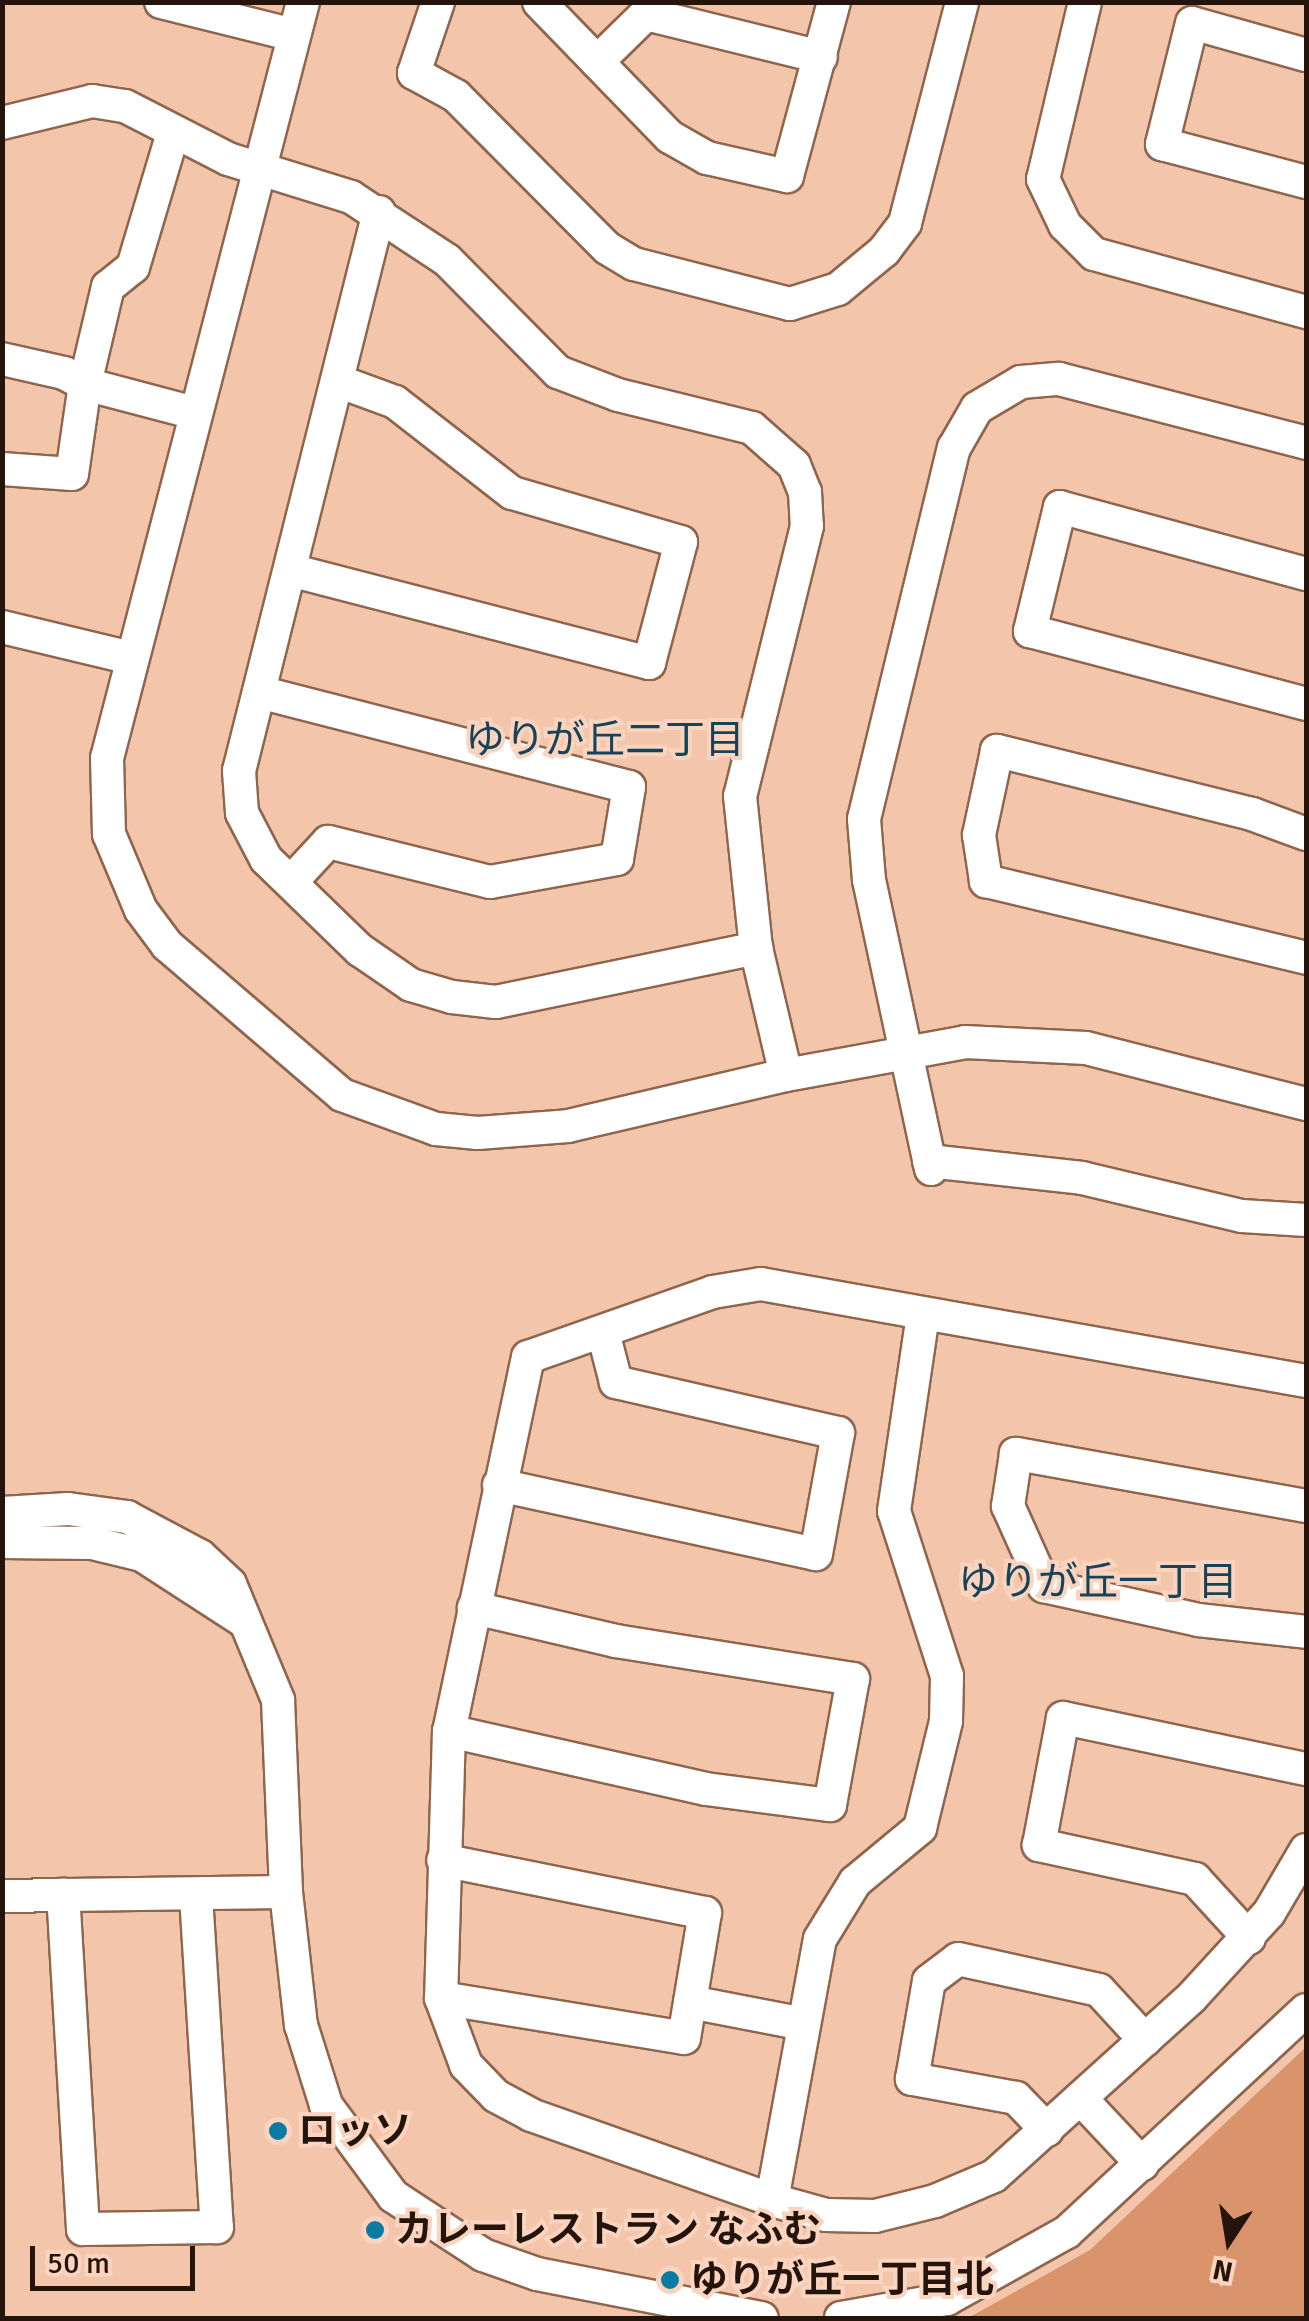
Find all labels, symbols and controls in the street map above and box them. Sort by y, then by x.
district label: ゆりが丘二丁目 [465,716,745,764]
district label: ゆりが丘一丁目 [958,1558,1238,1606]
place label: ロッソ [298,2108,412,2154]
marker: ロッソ [267,2120,289,2142]
north arrow [1179,2191,1279,2291]
place label: カレーレストラン なふむ [395,2207,821,2253]
marker: カレーレストラン なふむ [364,2219,386,2241]
scale bar [35,2226,200,2288]
text: 50 m [47,2245,110,2282]
text: N [1210,2252,1236,2289]
place label: ゆりが丘一丁目北 [690,2257,994,2303]
marker: ゆりが丘一丁目北 [659,2269,681,2291]

